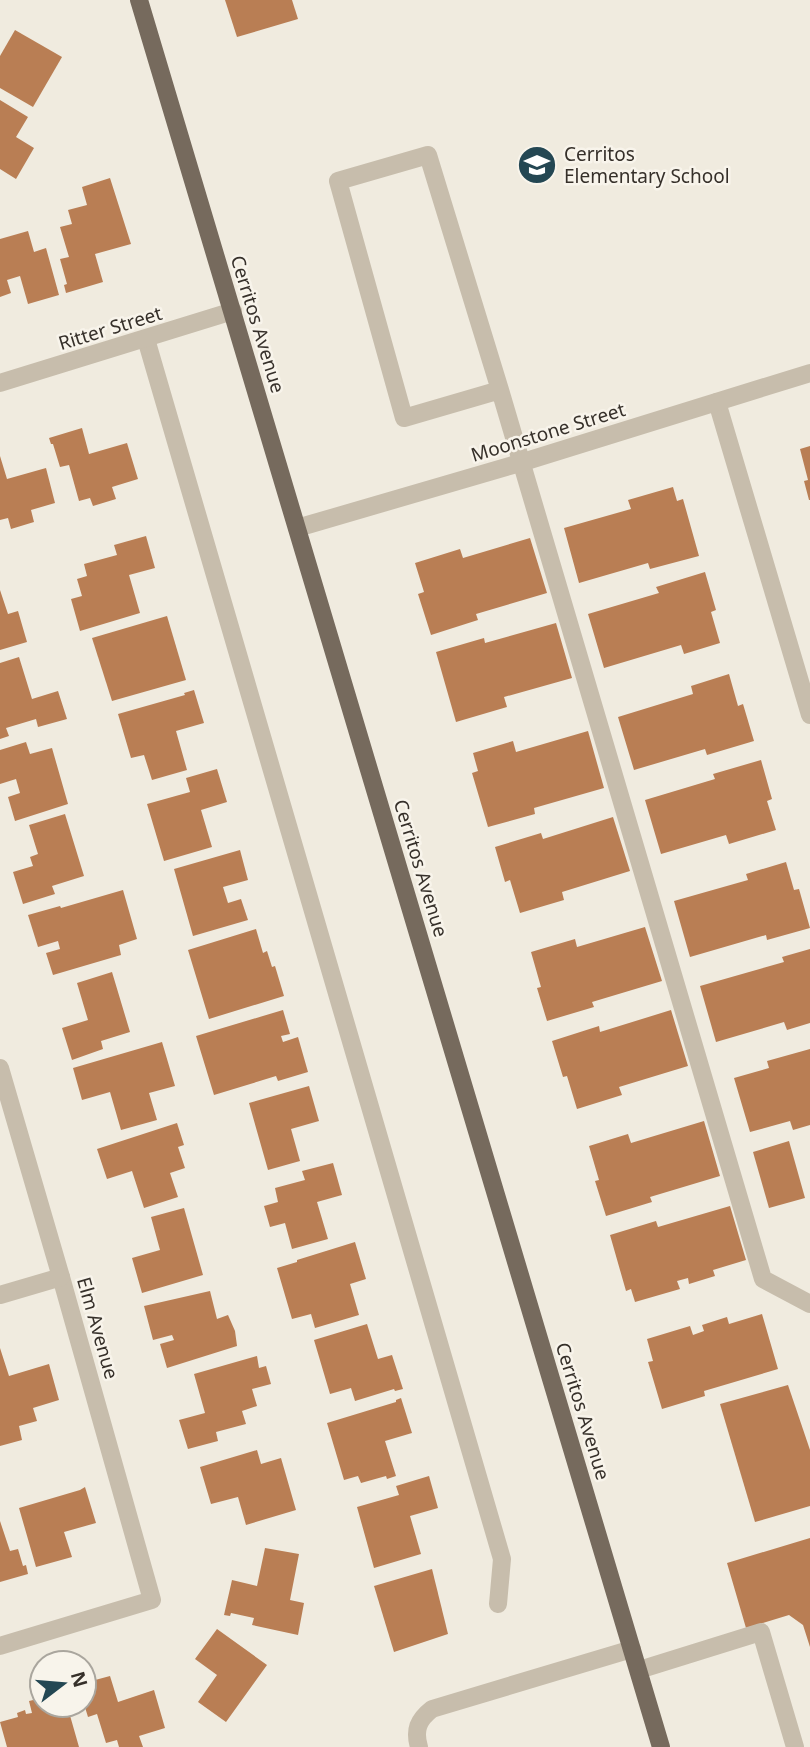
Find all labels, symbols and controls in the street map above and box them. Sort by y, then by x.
place label: Cerritos Elementary School [564,141,730,189]
school or university icon: Cerritos Elementary School [516,144,558,186]
street label: Cerritos Avenue [225,252,291,396]
street label: Ritter Street [55,300,165,356]
street label: Moonstone Street [468,396,628,468]
street label: Cerritos Avenue [388,796,454,940]
street label: Elm Avenue [71,1274,125,1382]
street label: Cerritos Avenue [550,1339,616,1483]
north arrow [28,1649,98,1719]
text: N [65,1668,94,1690]

